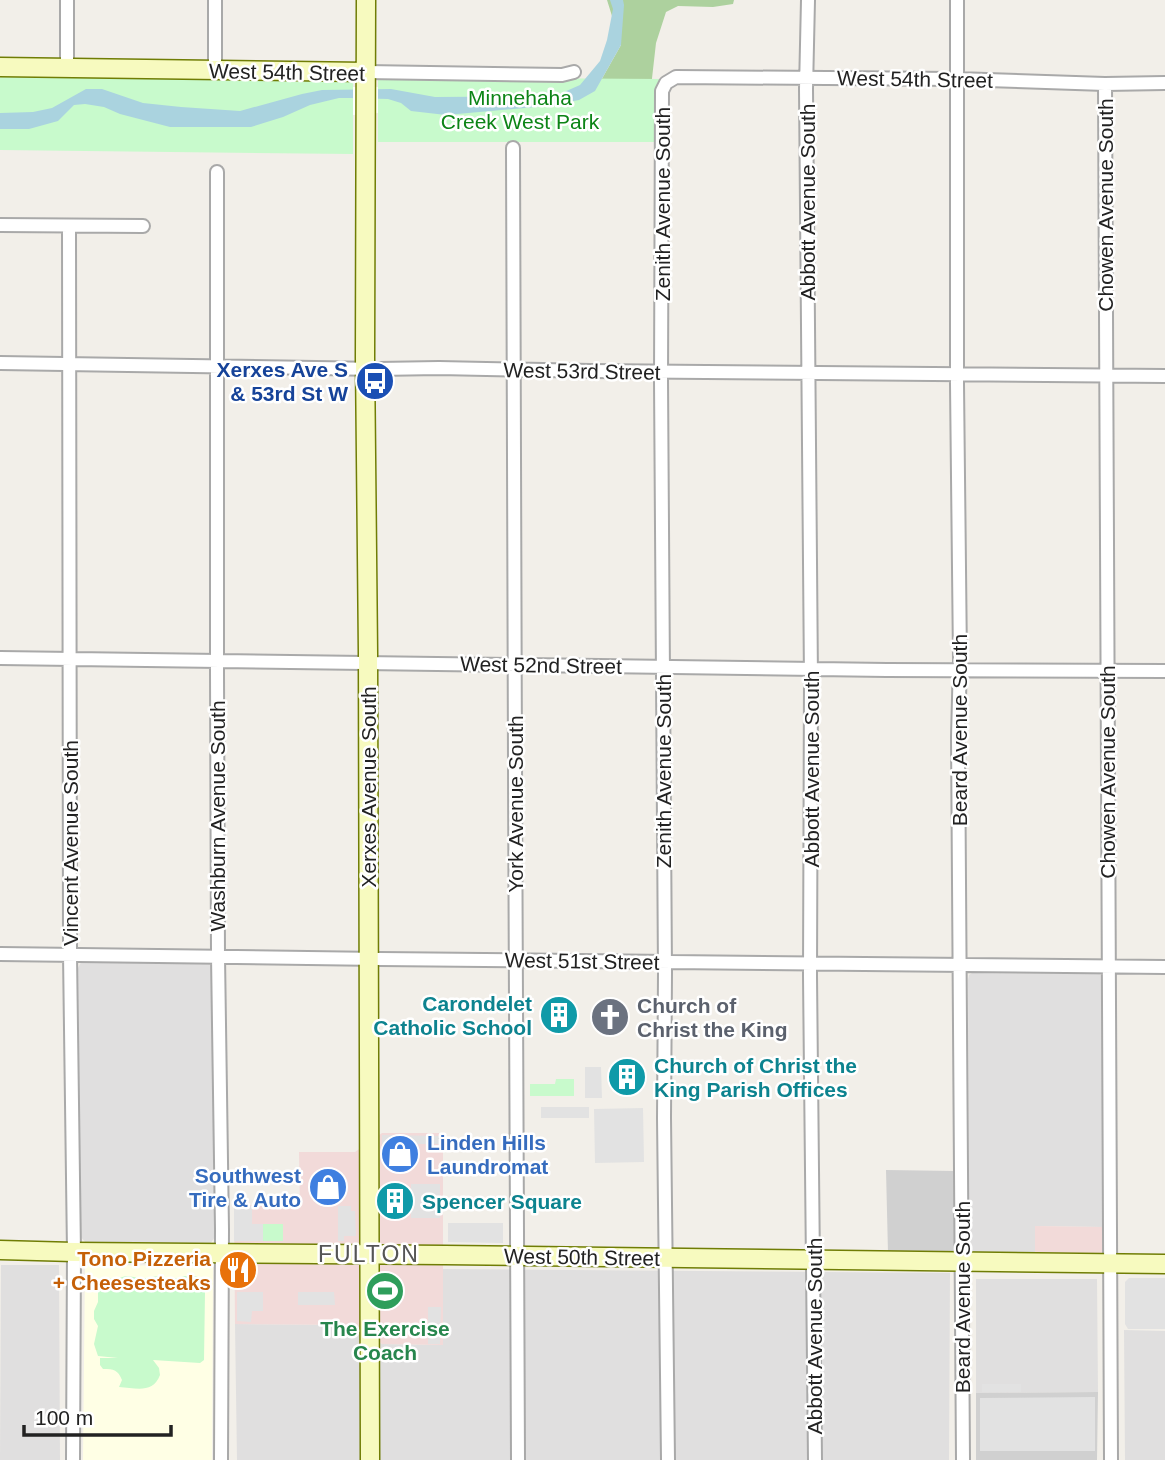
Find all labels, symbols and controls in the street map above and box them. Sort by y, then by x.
street label: West 54th Street [209,59,365,85]
street label: West 54th Street [837,66,993,92]
park label: Minnehaha Creek West Park [441,86,600,133]
street label: Chowen Avenue South [1094,98,1117,312]
street label: Abbott Avenue South [796,104,819,300]
street label: Zenith Avenue South [651,107,674,301]
place label: Xerxes Ave S & 53rd St W [216,358,348,405]
street label: West 53rd Street [503,358,661,384]
bus stop icon: Xerxes Ave S & 53rd St W [354,360,396,402]
street label: Beard Avenue South [948,634,971,826]
street label: West 52nd Street [460,652,622,678]
street label: Chowen Avenue South [1096,665,1119,879]
street label: Abbott Avenue South [800,671,823,867]
street label: Zenith Avenue South [652,674,675,868]
street label: Xerxes Avenue South [357,686,380,888]
street label: Washburn Avenue South [206,700,229,932]
street label: York Avenue South [504,715,527,893]
street label: Vincent Avenue South [59,740,82,946]
street label: West 51st Street [504,948,660,974]
place label: Carondelet Catholic School [373,992,532,1039]
building icon: Carondelet Catholic School [538,994,580,1036]
place label: Church of Christ the King [637,994,788,1041]
church icon: Church of Christ the King [589,996,631,1038]
place label: Church of Christ the King Parish Offices [654,1054,857,1101]
building icon: Church of Christ the King Parish Offices [606,1056,648,1098]
place label: Linden Hills Laundromat [427,1131,548,1178]
shop icon: Linden Hills Laundromat [379,1133,421,1175]
place label: Southwest Tire & Auto [189,1164,301,1211]
shop icon: Southwest Tire & Auto [307,1166,349,1208]
building icon: Spencer Square [374,1180,416,1222]
place label: Spencer Square [422,1190,582,1213]
street label: Beard Avenue South [951,1201,974,1393]
street label: Abbott Avenue South [803,1238,826,1434]
district label: FULTON [318,1241,420,1267]
street label: West 50th Street [504,1244,660,1270]
place label: Tono Pizzeria + Cheesesteaks [53,1247,211,1294]
restaurant icon: Tono Pizzeria + Cheesesteaks [217,1249,259,1291]
sports icon: The Exercise Coach [364,1270,406,1312]
place label: The Exercise Coach [320,1317,450,1364]
scale bar [24,1394,172,1438]
text: 100 m [35,1406,93,1429]

